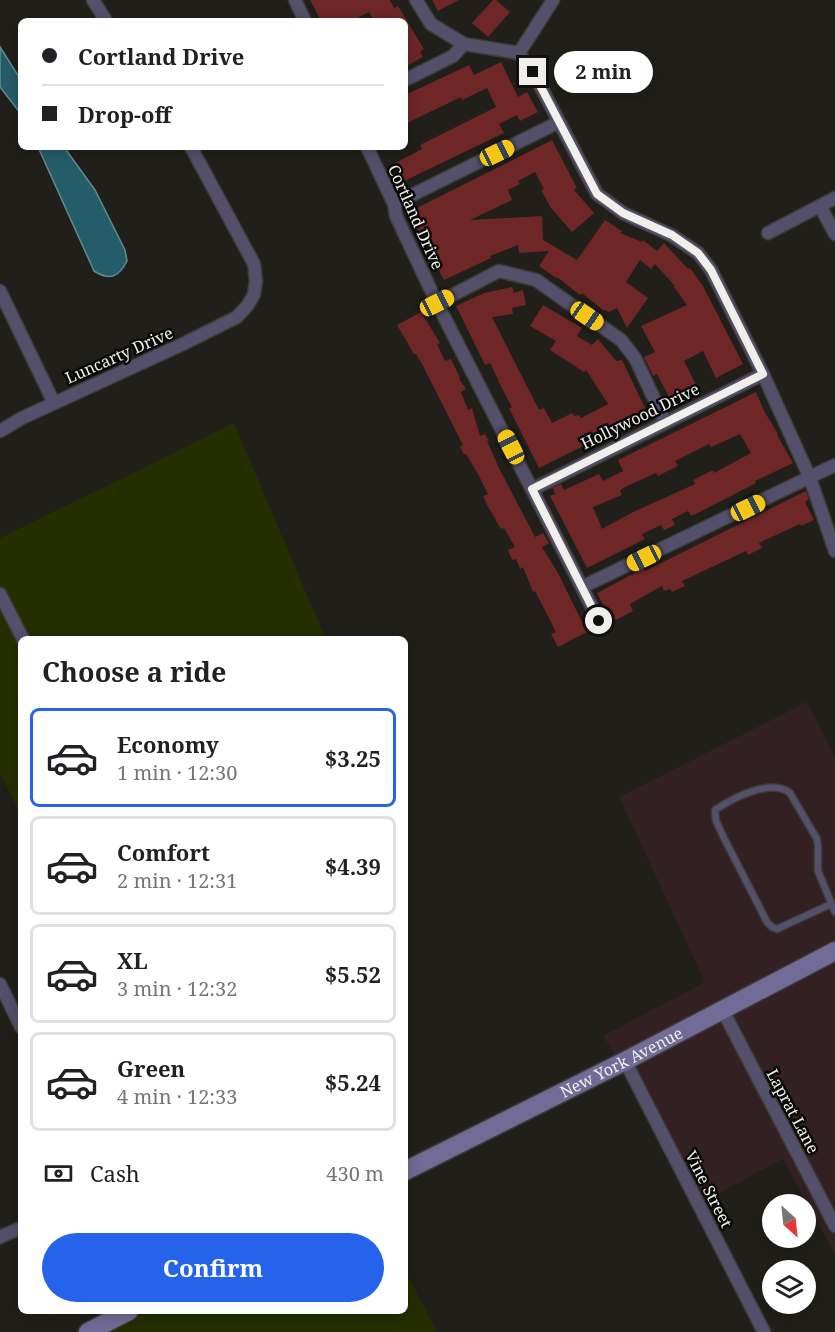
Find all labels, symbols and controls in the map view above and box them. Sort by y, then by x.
text: Cortland Drive [78,41,244,71]
callout: 2 min [554,51,653,93]
route end [519,58,546,85]
text: 2 min [575,58,632,85]
text: Drop-off [78,99,171,129]
car [477,137,517,169]
street label: Cortland Drive [383,161,449,273]
car [417,287,457,319]
car [567,298,607,334]
street label: Luncarty Drive [62,321,176,389]
street label: Hollywood Drive [577,378,703,454]
car [495,427,527,467]
car [728,492,768,524]
car [624,542,664,574]
route start [585,607,612,634]
text: Choose a ride [42,653,227,690]
text: Economy [117,729,219,759]
icon: car [45,731,99,785]
text: $3.25 [325,743,381,773]
text: 1 min · 12:30 [117,759,237,786]
text: Comfort [117,837,210,867]
icon: car [45,839,99,893]
text: $4.39 [325,851,381,881]
text: 2 min · 12:31 [117,867,237,894]
text: XL [117,945,148,975]
icon: car [45,947,99,1001]
text: $5.52 [325,959,381,989]
text: 3 min · 12:32 [117,975,237,1002]
street label: New York Avenue [556,1022,686,1103]
text: Green [117,1053,185,1083]
icon: car [45,1055,99,1109]
street label: Laprat Lane [762,1065,824,1157]
text: $5.24 [325,1067,381,1097]
text: 4 min · 12:33 [117,1083,237,1110]
street label: Vine Street [680,1147,738,1232]
icon: cash [42,1157,75,1190]
text: Cash [90,1158,140,1188]
text: 430 m [326,1160,384,1187]
north arrow [762,1194,816,1248]
map controls [762,1194,816,1314]
button: Confirm [42,1233,384,1302]
button: layers [762,1260,816,1314]

